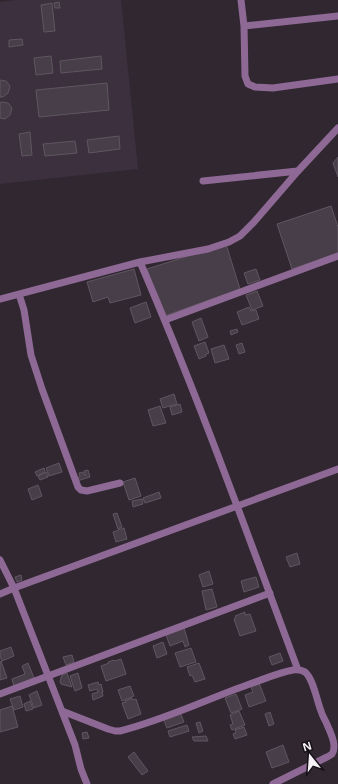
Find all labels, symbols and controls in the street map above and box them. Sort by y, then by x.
north arrow [290,736,330,776]
text: N [300,737,313,754]

